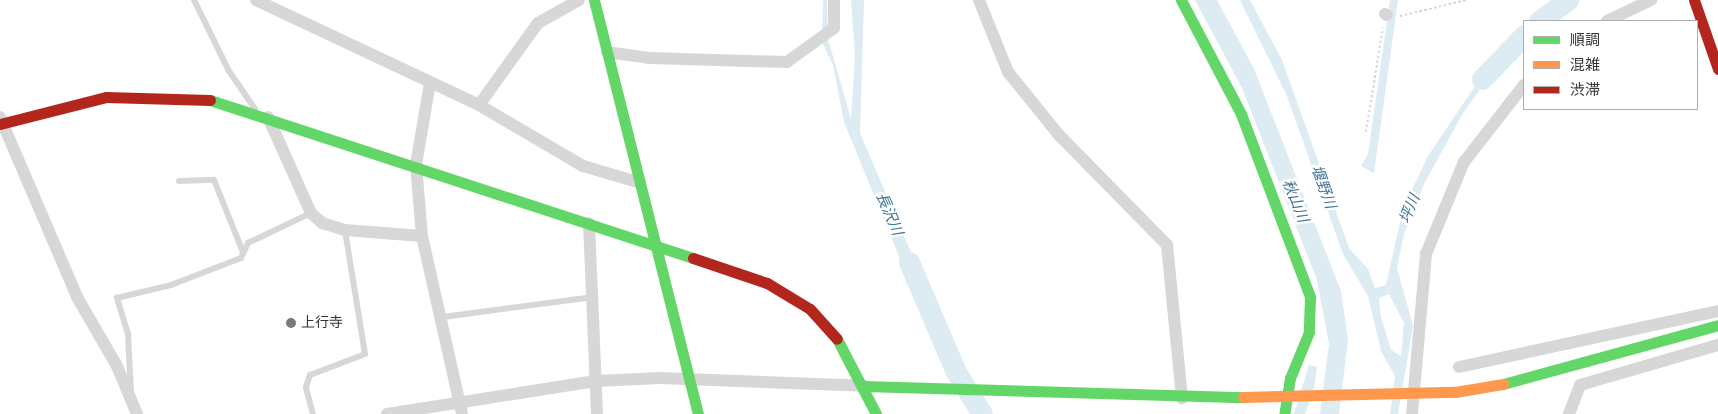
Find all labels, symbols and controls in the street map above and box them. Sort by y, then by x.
legend [1523,20,1698,110]
text: 順調 [1570,30,1600,51]
text: 混雑 [1570,55,1600,76]
text: 渋滞 [1570,80,1600,101]
water label: 堰野川 [1307,163,1339,211]
water label: 秋山川 [1278,177,1312,225]
water label: 長沢川 [872,190,906,238]
water label: 坪川 [1396,192,1424,226]
place label: 上行寺 [301,315,343,331]
marker: 上行寺 [285,317,297,329]

